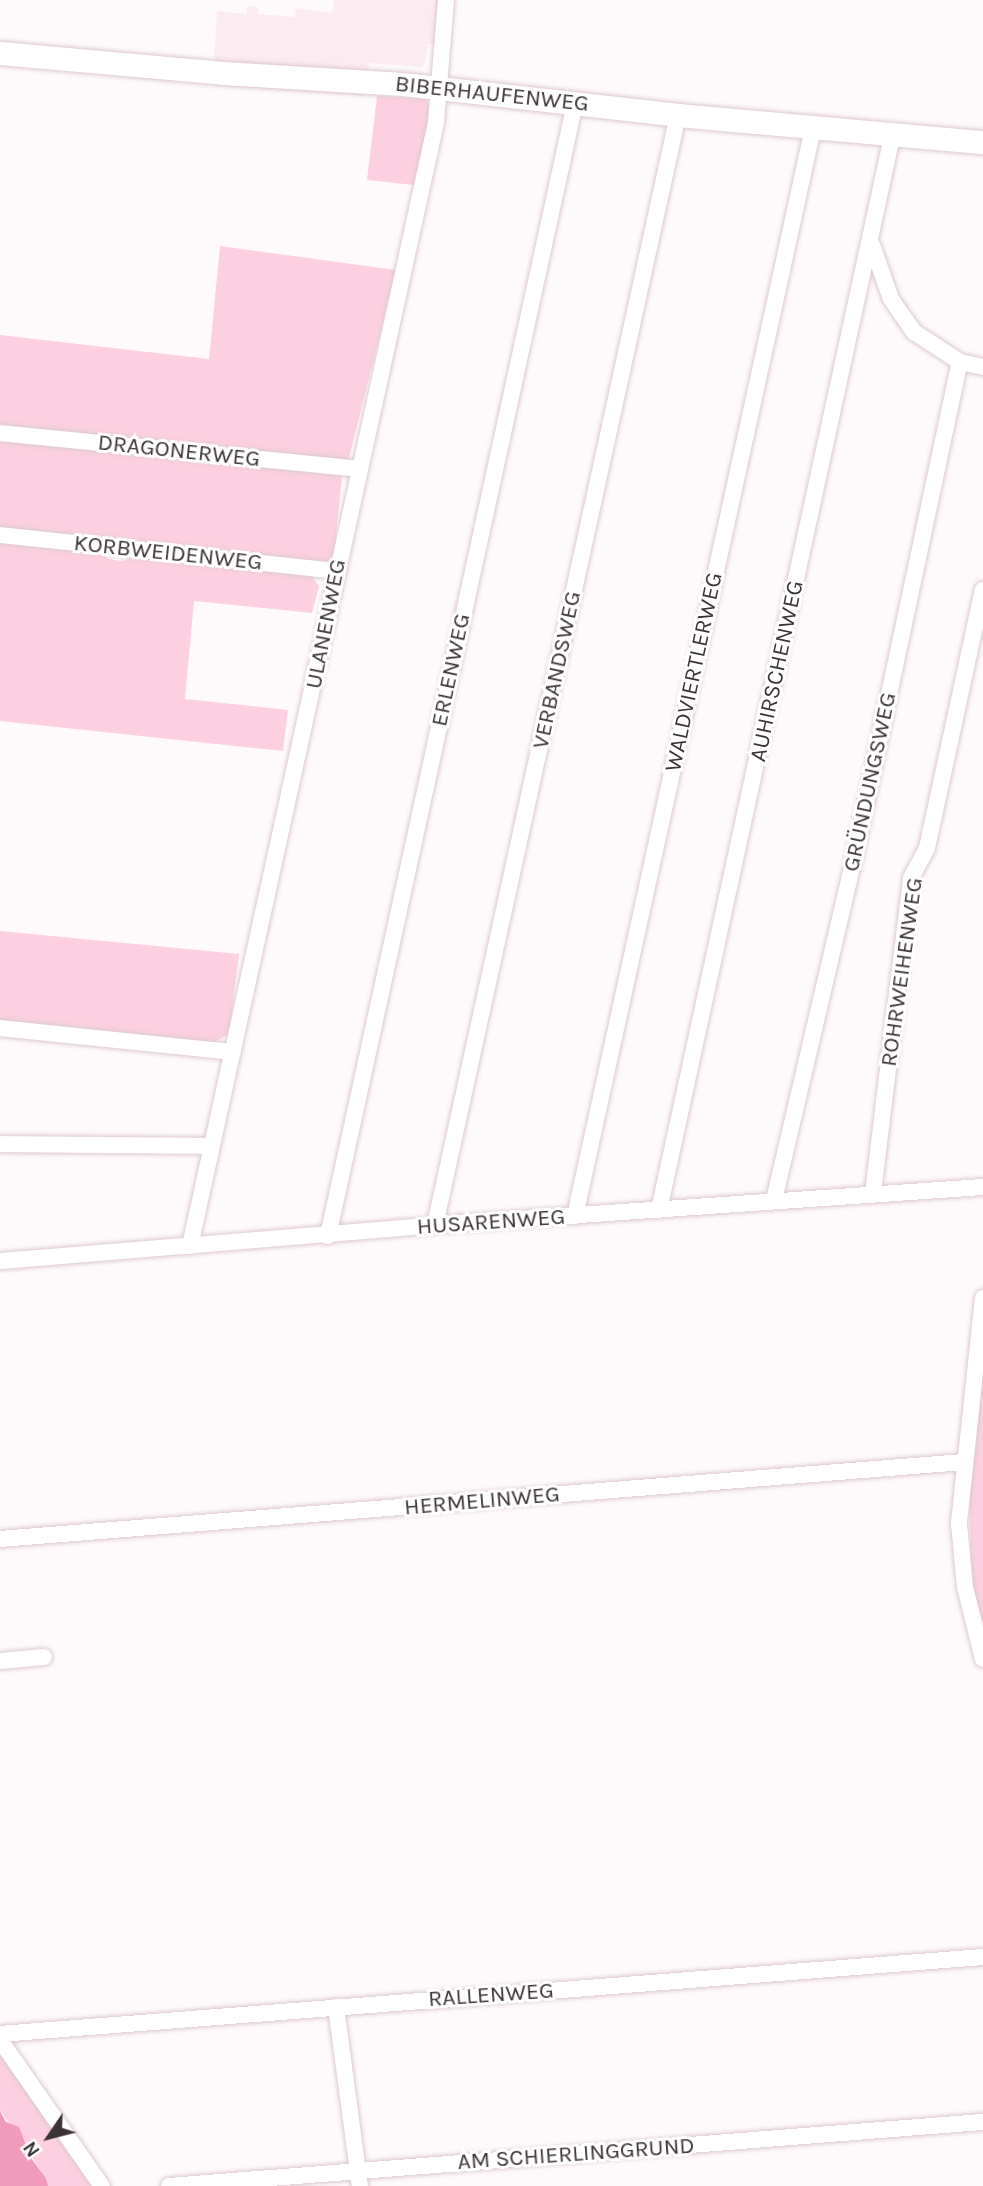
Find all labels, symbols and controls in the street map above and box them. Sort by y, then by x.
street label: BIBERHAUFENWEG [394,70,590,118]
street label: DRAGONERWEG [96,429,262,473]
street label: KORBWEIDENWEG [72,529,264,577]
street label: ULANENWEG [300,557,352,691]
street label: WALDVIERTLERWEG [659,570,729,774]
street label: AUHIRSCHENWEG [744,578,810,764]
street label: VERBANDSWEG [527,589,587,751]
street label: ERLENWEG [426,611,476,729]
street label: GRÜNDUNGSWEG [838,690,902,874]
street label: ROHRWEIHENWEG [875,876,929,1068]
street label: HUSARENWEG [416,1203,566,1241]
street label: HERMELINWEG [403,1480,561,1522]
street label: RALLENWEG [427,1977,555,2013]
north arrow [14,2102,84,2172]
street label: AM SCHIERLINGGRUND [457,2132,695,2176]
text: N [19,2137,45,2161]

